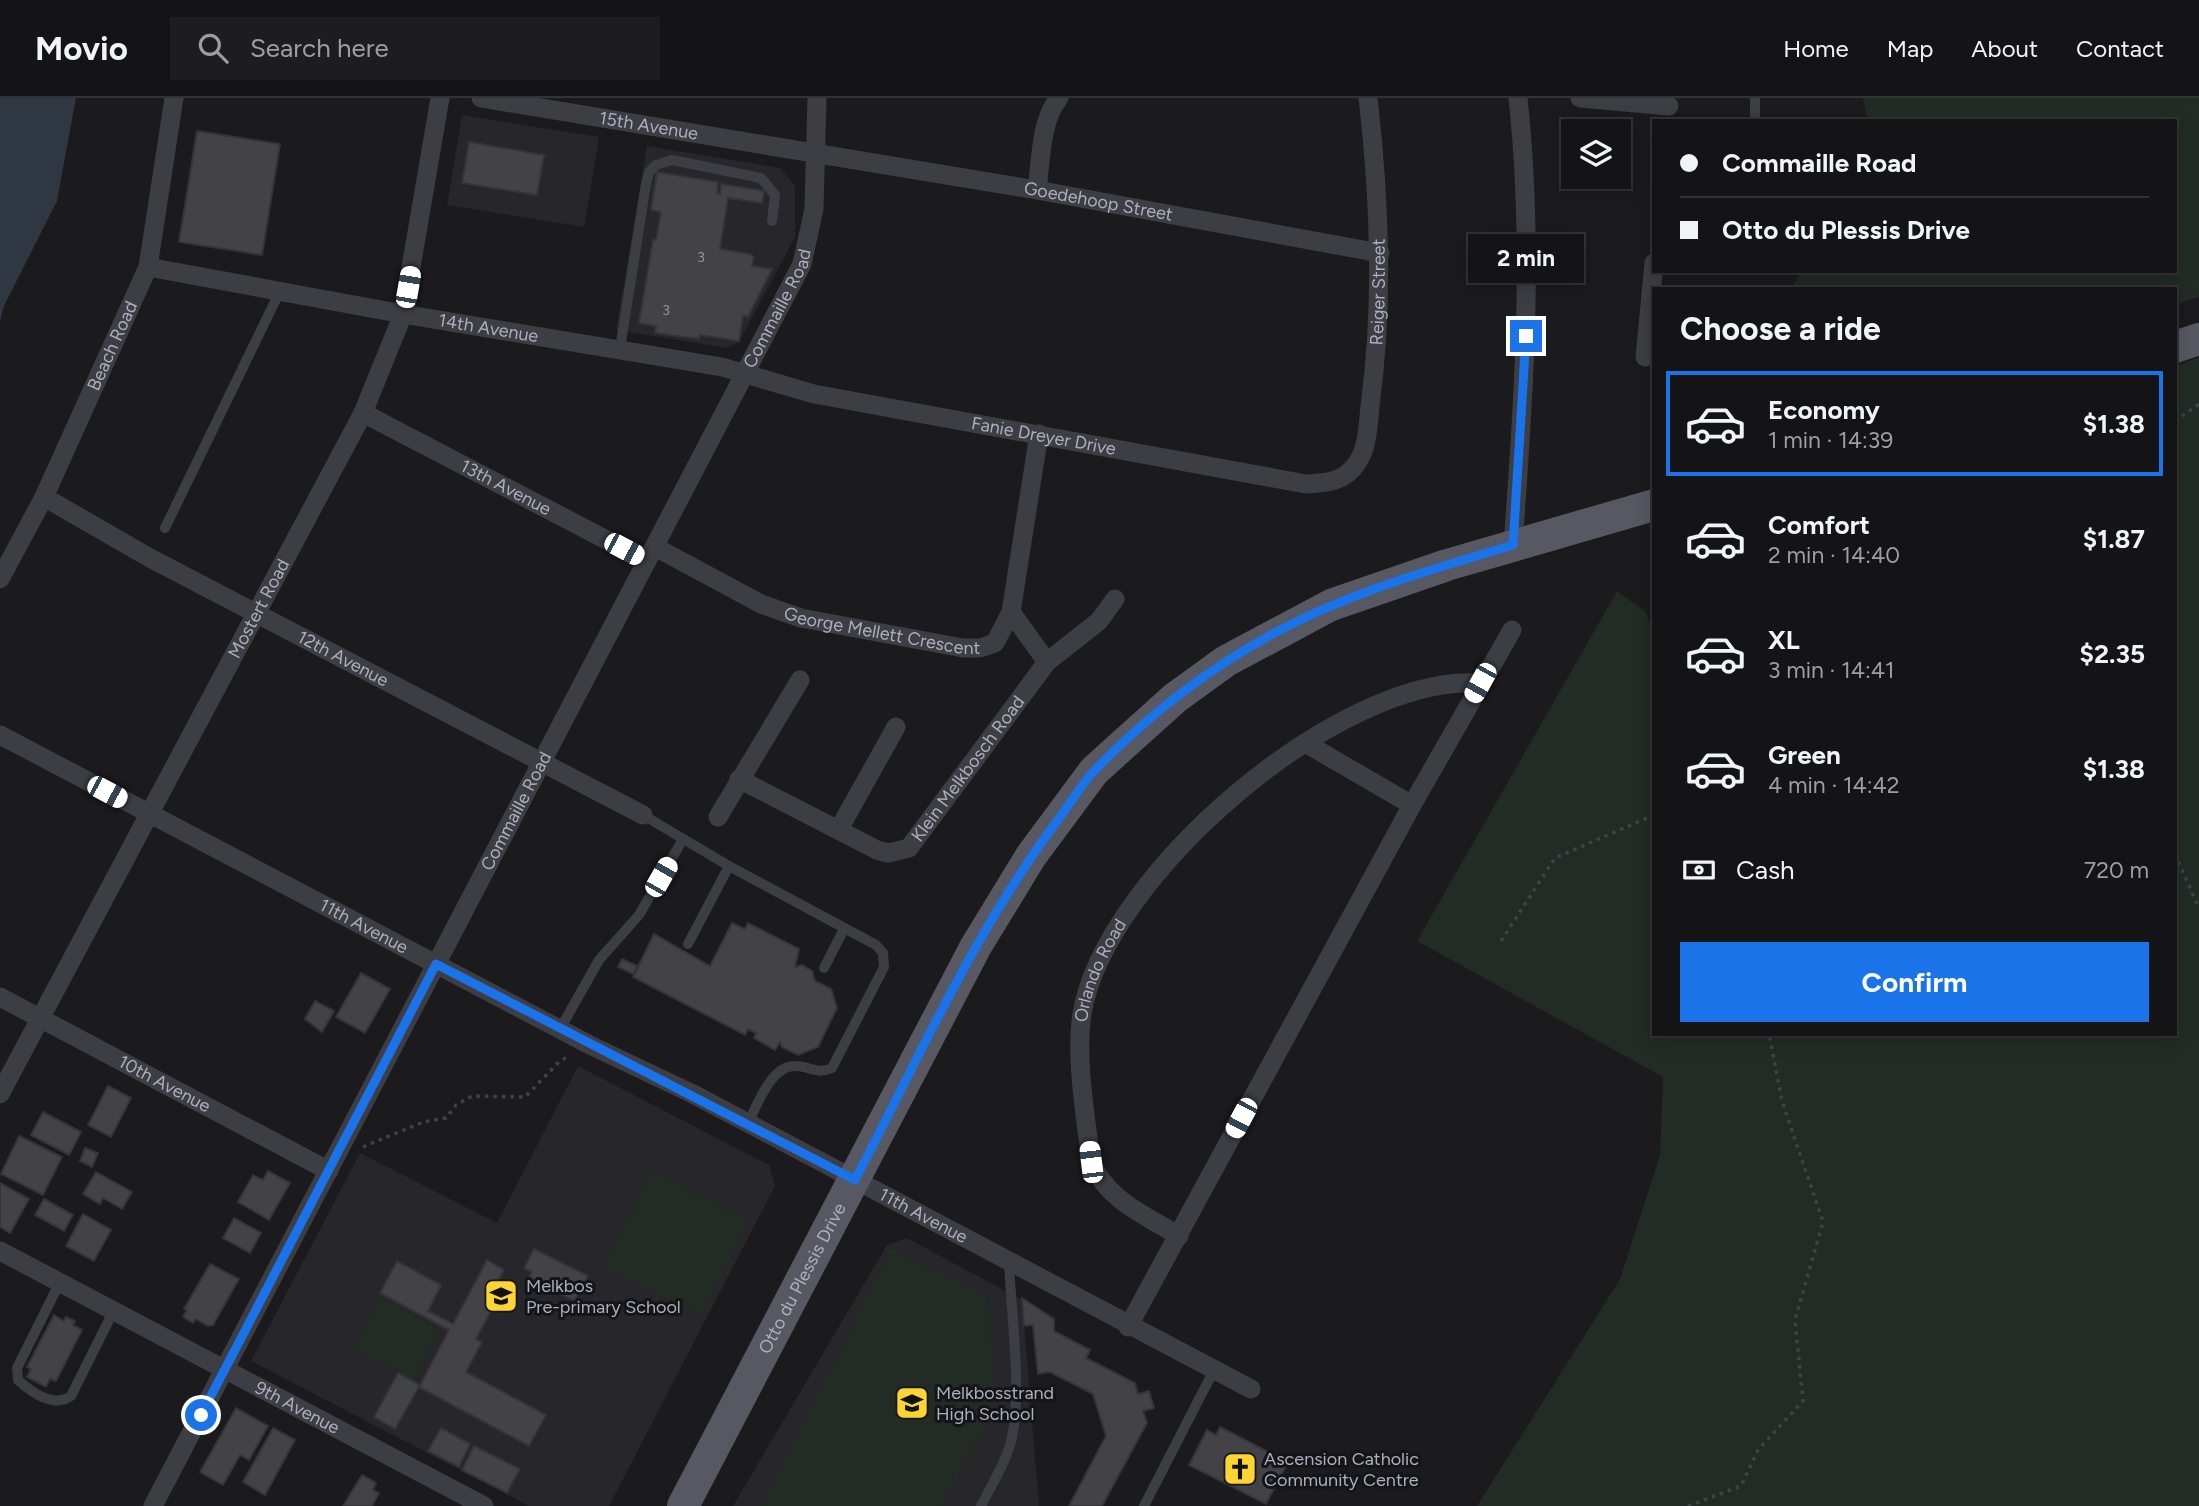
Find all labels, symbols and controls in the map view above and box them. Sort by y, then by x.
search box [170,17,660,80]
text: Movio [35,29,128,68]
icon: search [194,29,232,67]
text: Search here [250,32,389,64]
text: Home [1783,34,1849,63]
text: Map [1887,34,1933,63]
text: About [1971,34,2038,63]
text: Contact [2076,34,2164,63]
street label: 15th Avenue [598,107,700,145]
map controls [1561,119,1631,189]
button: layers [1561,119,1631,189]
text: Commaille Road [1722,147,1917,179]
street label: Goedehoop Street [1022,177,1175,226]
text: Otto du Plessis Drive [1722,214,1970,246]
callout: 2 min [1468,234,1584,284]
street label: Reiger Street [1365,238,1390,346]
text: 2 min [1497,244,1555,272]
street label: Commaille Road [739,247,816,372]
house number: 3 [697,249,705,266]
car [395,264,422,310]
street label: Beach Road [83,298,142,394]
house number: 3 [662,302,670,319]
street label: 14th Avenue [437,309,540,347]
text: Choose a ride [1680,310,1881,348]
route end [1510,320,1542,352]
icon: car [1684,392,1747,455]
text: Economy [1768,394,1880,426]
text: $1.38 [2083,408,2145,440]
street label: Fanie Dreyer Drive [969,412,1118,460]
text: 1 min · 14:39 [1768,426,1893,454]
street label: 13th Avenue [457,455,555,520]
icon: car [1684,507,1747,570]
text: Comfort [1768,509,1870,541]
text: $1.87 [2083,523,2145,555]
car [601,530,648,568]
text: 2 min · 14:40 [1768,541,1900,569]
street label: Mostert Road [223,555,294,662]
street label: George Mellett Crescent [781,602,980,659]
icon: car [1684,622,1747,685]
text: XL [1768,624,1800,656]
street label: 12th Avenue [294,626,392,692]
text: $2.35 [2080,638,2145,670]
text: 3 min · 14:41 [1768,656,1895,684]
car [1461,660,1500,706]
street label: Klein Melkbosch Road [906,691,1029,846]
icon: car [1684,737,1747,800]
text: Green [1768,739,1841,771]
street label: Commaille Road [476,748,556,874]
text: $1.38 [2083,753,2145,785]
text: 4 min · 14:42 [1768,771,1900,799]
car [84,773,131,811]
icon: cash [1680,851,1718,889]
car [642,854,681,900]
text: Cash [1736,854,1795,886]
text: 720 m [2084,856,2149,884]
street label: 11th Avenue [316,894,412,959]
street label: Orlando Road [1070,915,1131,1024]
button: Confirm [1680,942,2149,1022]
street label: 10th Avenue [115,1051,214,1117]
car [1222,1095,1261,1141]
car [1079,1140,1104,1184]
street label: 11th Avenue [875,1183,971,1248]
street label: Otto du Plessis Drive [754,1199,851,1357]
place label: Melkbos Pre-primary School [526,1275,681,1318]
school or university icon: Melkbos Pre-primary School [482,1277,520,1315]
street label: 9th Avenue [251,1376,343,1439]
place label: Melkbosstrand High School [936,1382,1054,1425]
school or university icon: Melkbosstrand High School [893,1384,931,1422]
route start [185,1399,217,1431]
place label: Ascension Catholic Community Centre [1264,1448,1419,1491]
church icon: Ascension Catholic Community Centre [1221,1450,1259,1488]

